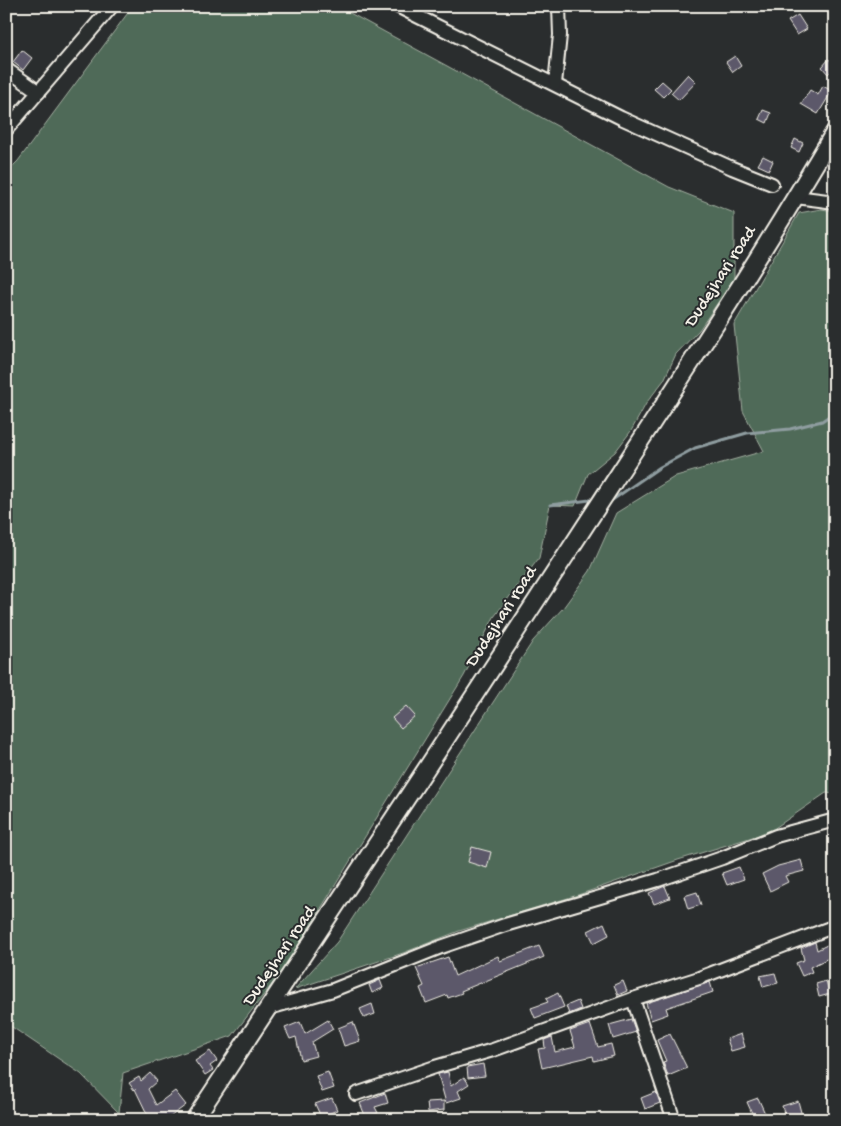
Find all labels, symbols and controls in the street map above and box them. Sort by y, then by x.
street label: Dudejhari road [680,222,762,332]
street label: Dudejhari road [461,562,543,672]
street label: Dudejhari road [238,901,322,1011]

